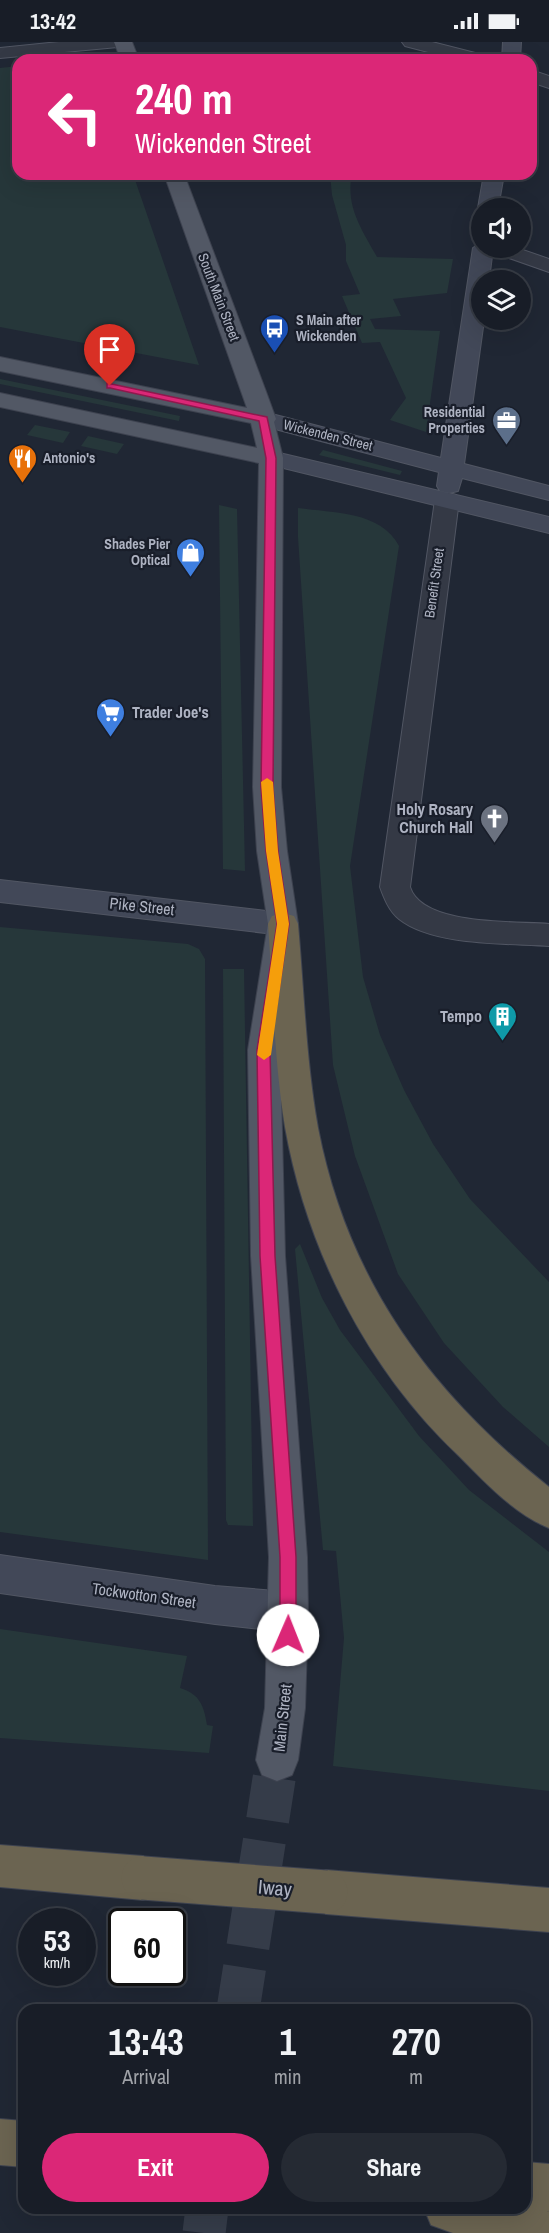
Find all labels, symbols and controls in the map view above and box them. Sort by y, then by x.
text: 13:42 [30,6,76,36]
text: 240 m [135,71,233,127]
icon: left [36,78,114,156]
text: Wickenden Street [135,125,311,161]
map controls [471,198,531,330]
button: sound [471,198,531,258]
street label: South Main Street [194,251,244,343]
button: layers [471,270,531,330]
place label: S Main after Wickenden [296,311,362,345]
bus stop icon: S Main after Wickenden [259,312,291,354]
pin [84,324,135,386]
icon: arrive [93,333,126,366]
place label: Residential Properties [424,403,485,437]
office icon: Residential Properties [490,404,522,446]
street label: Wickenden Street [282,415,374,455]
restaurant icon: Antonio's [6,442,38,484]
place label: Antonio's [43,449,95,467]
place label: Shades Pier Optical [104,535,171,569]
shop icon: Shades Pier Optical [175,536,207,578]
street label: Benefit Street [420,547,448,619]
supermarket icon: Trader Joe's [95,696,127,738]
place label: Trader Joe's [132,701,209,723]
place label: Holy Rosary Church Hall [396,798,474,838]
church icon: Holy Rosary Church Hall [478,802,510,844]
street label: Pike Street [109,892,176,920]
building icon: Tempo [487,1000,519,1042]
place label: Tempo [440,1005,482,1027]
street label: Tockwotton Street [91,1577,198,1613]
position arrow [256,1603,320,1667]
street label: Main Street [268,1683,297,1753]
street label: Iway [257,1873,294,1902]
speed limit sign: 60 [108,1908,186,1986]
text: 53 [43,1920,71,1960]
text: km/h [44,1952,70,1973]
text: 13:43 [108,2018,184,2066]
text: 1 [279,2018,296,2066]
text: 270 [392,2018,441,2066]
text: Arrival [122,2063,170,2090]
text: min [274,2063,301,2090]
text: m [409,2063,423,2090]
button: Exit [42,2133,269,2202]
button: Share [281,2133,507,2202]

